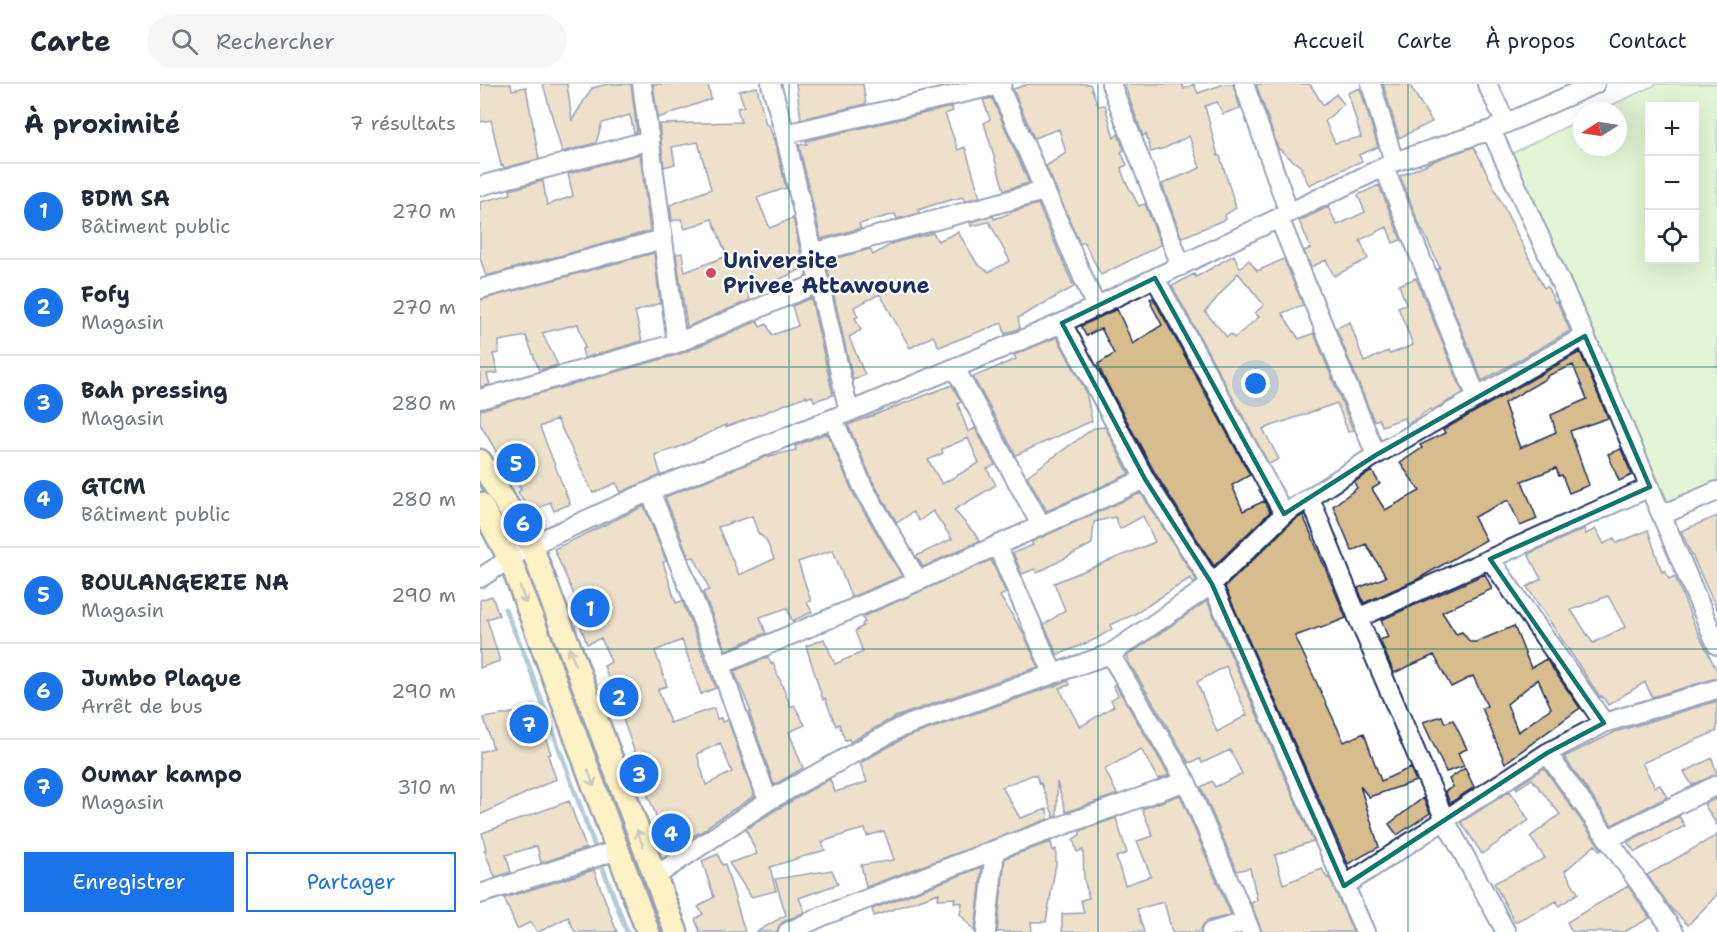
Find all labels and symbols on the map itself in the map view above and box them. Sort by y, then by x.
north arrow [1573,102,1627,156]
place label: Universite Privee Attawoune [723,246,930,300]
marker: Universite Privee Attawoune [704,266,718,280]
your location [1241,369,1270,398]
pin: 5 [496,440,536,485]
pin: 6 [504,500,543,546]
one-way arrow [518,585,529,604]
pin: 1 [570,586,610,630]
one-way arrow [566,647,577,665]
pin: 2 [600,674,638,720]
pin: 7 [509,702,548,746]
pin: 3 [620,752,658,796]
one-way arrow [586,768,597,786]
pin: 4 [652,810,690,855]
one-way arrow [634,829,645,848]

